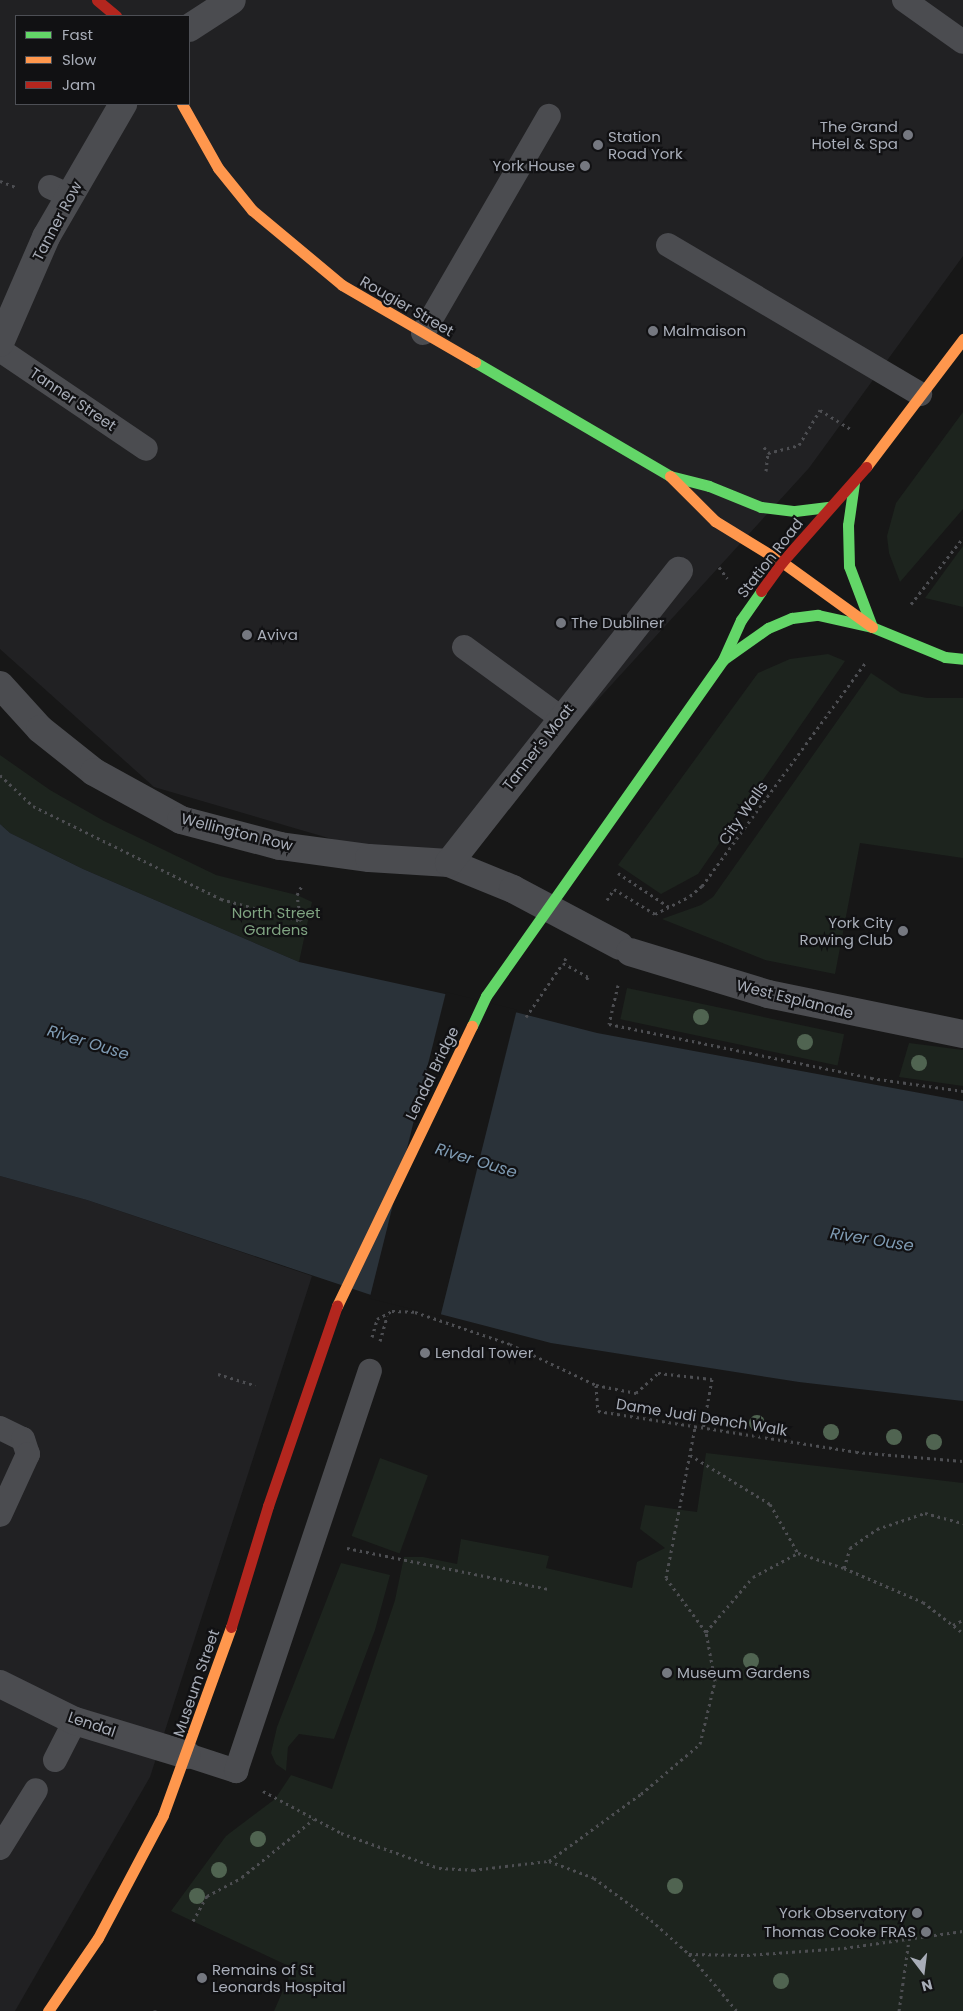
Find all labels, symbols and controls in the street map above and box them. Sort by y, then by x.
legend [15,15,190,105]
text: Fast [62,24,93,45]
text: Slow [62,49,96,70]
text: Jam [62,74,96,95]
place label: The Grand Hotel & Spa [811,117,898,152]
place label: Station Road York [608,127,683,162]
marker: The Grand Hotel & Spa [902,129,914,141]
marker: Station Road York [592,139,604,151]
place label: York House [493,157,575,175]
marker: York House [579,160,591,172]
street label: Tanner Row [29,178,85,264]
street label: Rougier Street [357,272,457,340]
place label: Malmaison [663,322,746,340]
marker: Malmaison [647,325,659,337]
street label: Tanner Street [26,364,120,434]
street label: Station Road [733,515,807,601]
place label: The Dubliner [571,614,664,632]
marker: The Dubliner [555,617,567,629]
place label: Aviva [257,626,298,644]
marker: Aviva [241,629,253,641]
street label: Tanner's Moat [499,700,577,794]
street label: City Walls [715,778,771,848]
street label: Wellington Row [179,809,295,855]
park label: North Street Gardens [232,903,320,938]
place label: York City Rowing Club [800,913,893,948]
marker: York City Rowing Club [897,925,909,937]
street label: West Esplanade [735,976,855,1022]
water label: River Ouse [45,1021,131,1065]
street label: Lendal Bridge [402,1023,462,1123]
water label: River Ouse [433,1139,519,1183]
water label: River Ouse [829,1224,915,1256]
place label: Lendal Tower [435,1344,533,1362]
marker: Lendal Tower [419,1347,431,1359]
street label: Dame Judi Dench Walk [615,1395,789,1439]
street label: Museum Street [169,1627,223,1739]
place label: Museum Gardens [677,1664,810,1682]
marker: Museum Gardens [661,1667,673,1679]
street label: Lendal [66,1707,118,1741]
place label: York Observatory [779,1904,907,1922]
marker: York Observatory [911,1907,923,1919]
place label: Thomas Cooke FRAS [764,1923,916,1941]
marker: Thomas Cooke FRAS [920,1926,932,1938]
north arrow [898,1946,948,1996]
place label: Remains of St Leonards Hospital [212,1960,346,1995]
marker: Remains of St Leonards Hospital [196,1972,208,1984]
text: N [919,1974,935,1997]

